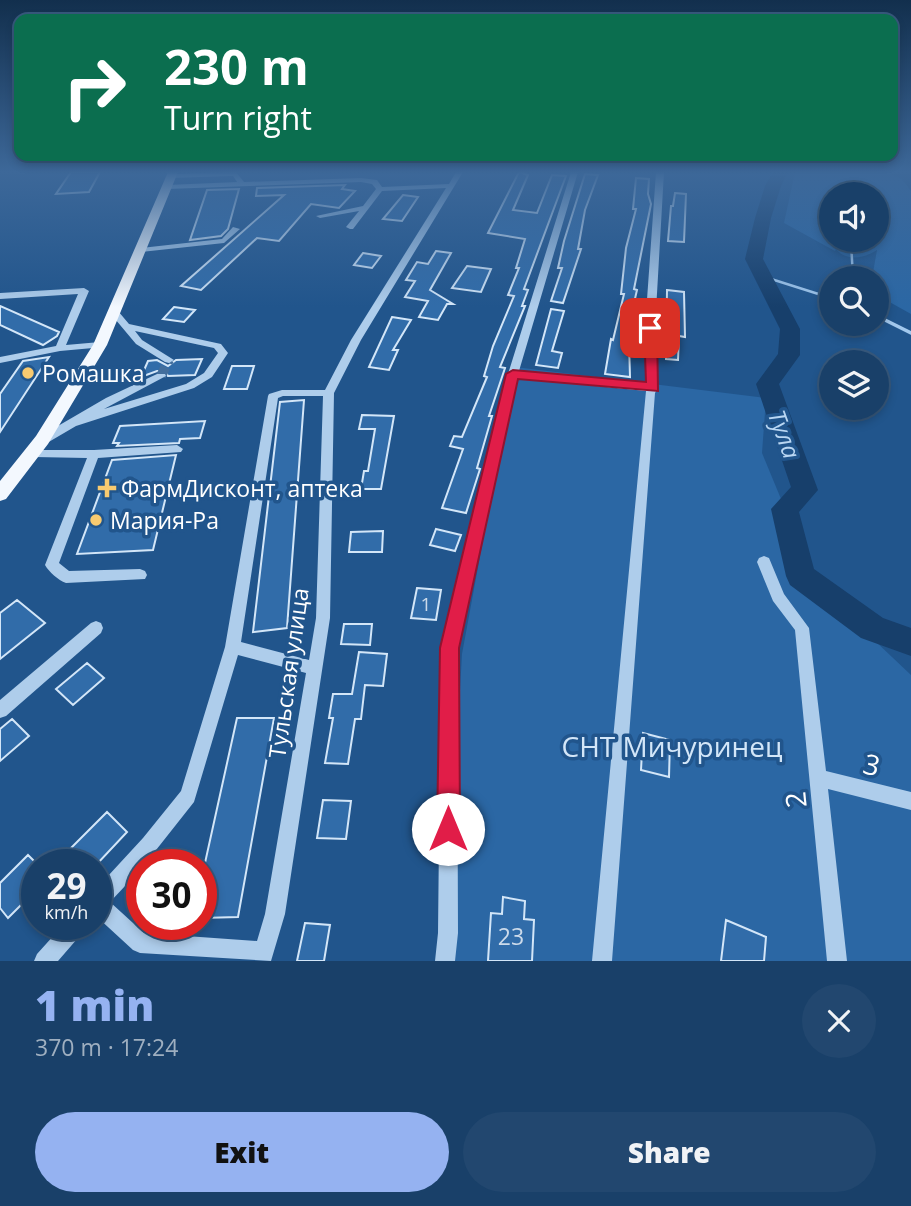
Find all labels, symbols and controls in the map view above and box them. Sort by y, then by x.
text: 230 m [164,33,309,99]
icon: right [49,42,140,133]
text: Turn right [164,96,312,139]
map controls [819,182,889,420]
button: sound [819,182,889,252]
button: search [819,266,889,336]
pin [620,298,680,358]
icon: arrive [631,309,669,347]
button: layers [819,350,889,420]
place label: Ромашка [42,357,144,389]
marker: Ромашка [20,365,36,381]
water label: Тула [761,405,809,463]
place label: ФармДисконт, аптека [121,472,363,504]
marker: ФармДисконт, аптека [99,480,115,496]
place label: Мария-Ра [110,504,219,536]
marker: Мария-Ра [88,512,104,528]
street label: Тульская улица [260,586,316,760]
house number: 1 [421,591,431,617]
park label: СНТ Мичуринец [562,727,782,765]
street label: 3 [860,744,884,784]
street label: 2 [775,790,815,810]
position arrow [411,792,485,866]
speed limit sign: 30 [126,849,217,940]
text: 29 [46,862,87,909]
text: km/h [45,900,88,924]
house number: 23 [498,920,524,952]
text: 1 min [35,976,154,1033]
button: close [802,984,876,1058]
text: 370 m · 17:24 [35,1031,178,1063]
button: Exit [35,1112,449,1192]
button: Share [463,1112,876,1192]

